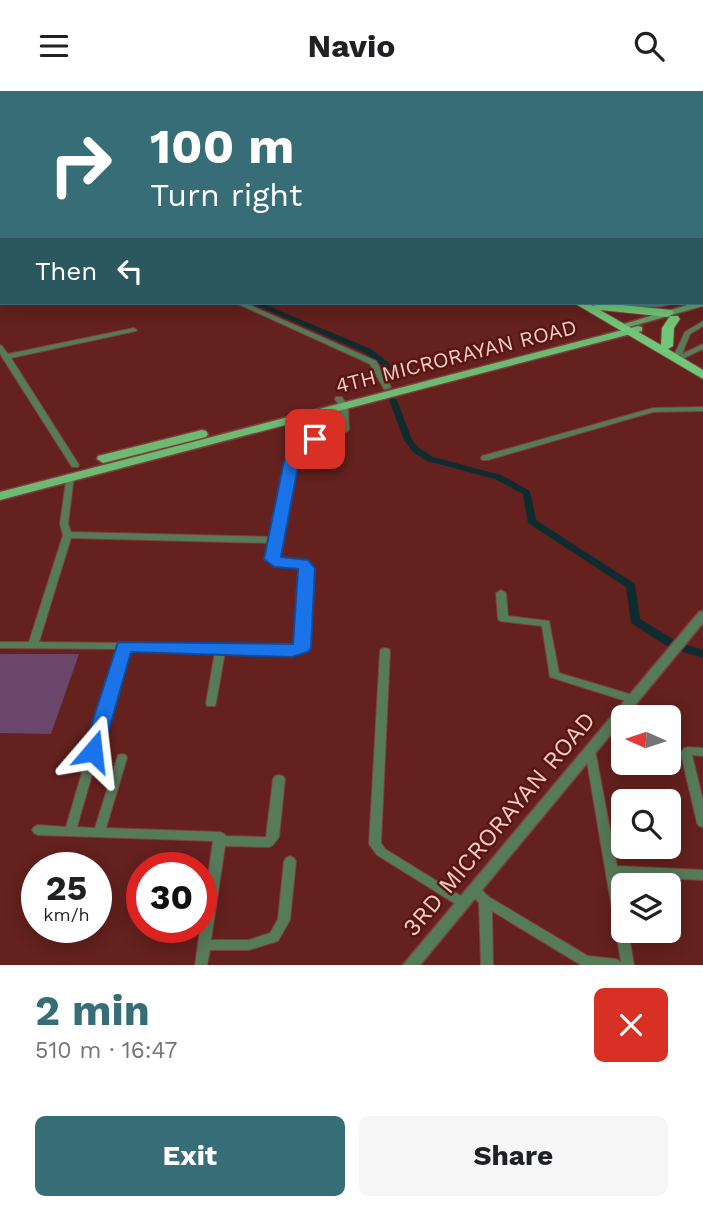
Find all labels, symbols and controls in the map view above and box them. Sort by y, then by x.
icon: menu [35,27,73,65]
text: Navio [308,27,395,65]
icon: search [630,27,668,65]
text: 100 m [150,117,294,175]
icon: right [35,119,126,210]
text: Turn right [150,176,302,214]
icon: left [111,252,149,290]
text: Then [35,256,97,286]
street label: 4TH MICRORAYAN ROAD [333,314,579,398]
pin [285,409,345,469]
icon: arrive [296,420,334,458]
north arrow [611,705,681,775]
map controls [611,705,681,943]
street label: 3RD MICRORAYAN ROAD [397,706,601,942]
position arrow [56,714,130,788]
button: search [611,789,681,859]
speed limit sign: 30 [126,852,217,943]
text: 25 [46,867,87,909]
button: layers [611,873,681,943]
text: km/h [43,904,90,925]
text: 2 min [35,986,150,1035]
button: close [594,988,668,1062]
text: 510 m · 16:47 [35,1037,177,1064]
button: Exit [35,1116,345,1196]
button: Share [359,1116,668,1196]

